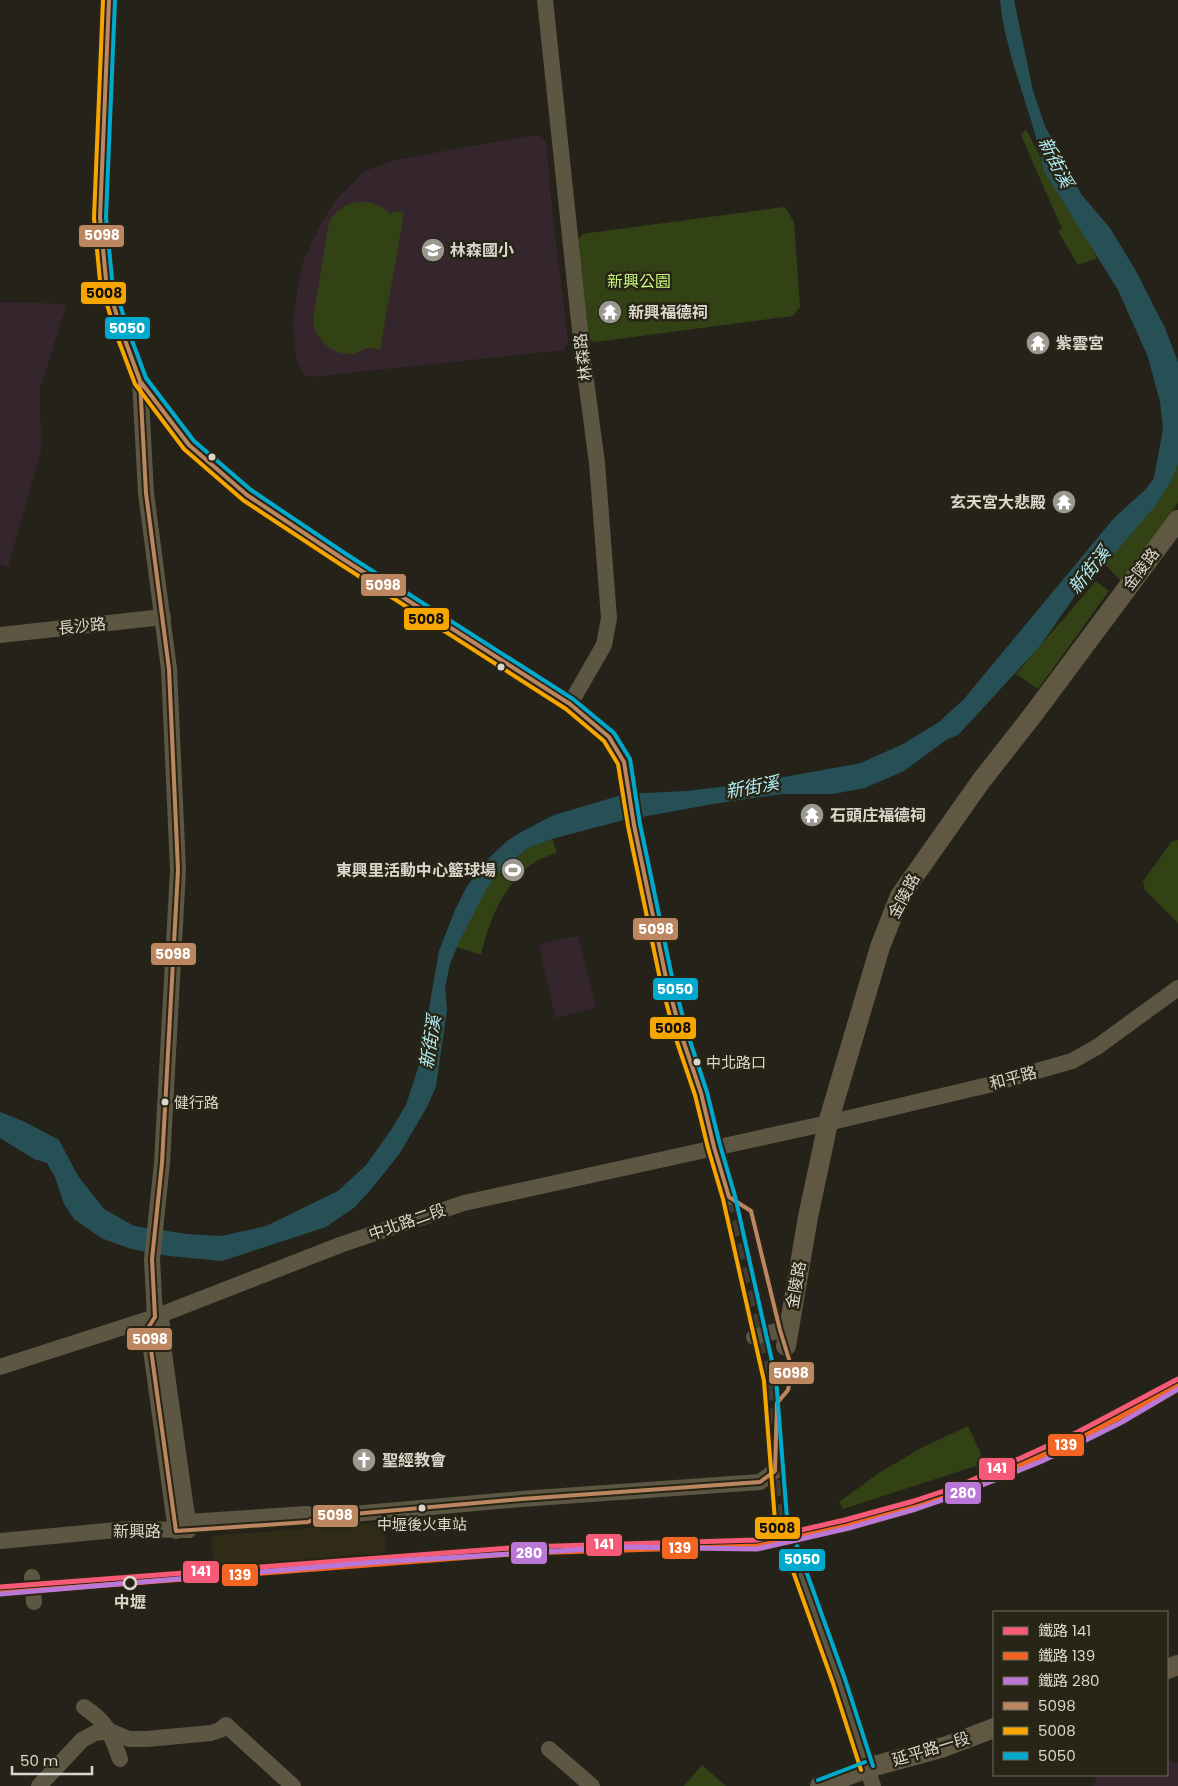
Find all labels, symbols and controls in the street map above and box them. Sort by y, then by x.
water label: 新街溪 [1033,132,1081,194]
line badge: 5098 [78,224,125,248]
text: 5098 [84,225,120,245]
school or university icon: 林森國小 [420,237,446,263]
place label: 林森國小 [450,239,514,262]
park label: 新興公園 [607,270,671,293]
line badge: 5008 [80,281,127,305]
text: 5008 [86,283,122,303]
temple icon: 新興福德祠 [597,299,623,325]
place label: 新興福德祠 [628,301,708,324]
line badge: 5050 [104,316,151,340]
text: 5050 [109,318,145,338]
temple icon: 紫雲宮 [1025,330,1051,356]
street label: 林森路 [569,332,597,382]
place label: 紫雲宮 [1056,332,1104,355]
unlabelled marker [207,452,217,462]
temple icon: 玄天宮大悲殿 [1051,489,1077,515]
place label: 玄天宮大悲殿 [950,491,1046,514]
water label: 新街溪 [1062,539,1118,599]
street label: 金陵路 [1117,543,1165,595]
line badge: 5098 [360,573,407,597]
text: 5098 [365,575,401,595]
line badge: 5008 [403,607,450,631]
text: 5008 [408,609,444,629]
street label: 長沙路 [57,612,107,640]
unlabelled marker [496,662,506,672]
water label: 新街溪 [723,769,784,804]
temple icon: 石頭庄福德祠 [799,802,825,828]
place label: 石頭庄福德祠 [830,804,926,827]
sports icon: 東興里活動中心籃球場 [500,857,526,883]
place label: 東興里活動中心籃球場 [336,859,496,882]
street label: 金陵路 [883,869,925,923]
line badge: 5098 [632,917,679,941]
text: 5098 [638,919,674,939]
line badge: 5098 [150,942,197,966]
text: 5098 [155,944,191,964]
line badge: 5050 [652,977,699,1001]
text: 5050 [657,979,693,999]
water label: 新街溪 [413,1010,447,1071]
line badge: 5008 [649,1016,697,1040]
text: 5008 [655,1018,691,1038]
place label: 中北路口 [706,1052,766,1073]
marker: 中北路口 [692,1057,702,1067]
street label: 和平路 [987,1061,1039,1095]
place label: 健行路 [174,1092,219,1113]
marker: 健行路 [160,1097,170,1107]
street label: 中北路二段 [365,1198,449,1246]
street label: 金陵路 [781,1259,811,1311]
line badge: 5098 [126,1327,173,1351]
text: 5098 [132,1329,168,1349]
line badge: 5098 [768,1361,815,1385]
text: 5098 [773,1363,809,1383]
line badge: 139 [1047,1433,1085,1457]
text: 139 [1055,1435,1077,1455]
church icon: 聖經教會 [351,1447,377,1473]
place label: 聖經教會 [382,1449,446,1472]
line badge: 141 [978,1457,1016,1481]
text: 141 [987,1458,1007,1478]
line badge: 280 [944,1481,982,1505]
text: 280 [950,1483,976,1503]
marker: 中壢後火車站 [417,1503,427,1513]
line badge: 5098 [312,1504,359,1528]
text: 5098 [317,1505,353,1525]
place label: 中壢後火車站 [377,1514,467,1535]
line badge: 5008 [754,1516,801,1540]
text: 5008 [759,1518,795,1538]
street label: 新興路 [113,1520,161,1543]
line badge: 141 [585,1533,623,1557]
text: 141 [594,1534,614,1554]
line badge: 139 [661,1536,699,1560]
text: 139 [669,1538,691,1558]
line badge: 280 [510,1541,548,1565]
text: 280 [516,1543,542,1563]
line badge: 5050 [778,1548,826,1572]
text: 5050 [784,1549,820,1569]
line badge: 141 [182,1560,220,1584]
text: 141 [191,1561,211,1581]
line badge: 139 [221,1563,259,1587]
text: 139 [229,1565,251,1585]
marker: 中壢 [123,1576,137,1590]
place label: 中壢 [114,1591,146,1614]
legend [993,1611,1168,1776]
text: 鐵路 141 [1038,1620,1091,1641]
text: 鐵路 139 [1038,1645,1095,1666]
text: 鐵路 280 [1038,1670,1100,1691]
text: 5098 [1038,1695,1076,1716]
text: 5008 [1038,1720,1076,1741]
street label: 延平路一段 [889,1726,973,1772]
scale bar [12,1744,92,1776]
text: 5050 [1038,1745,1076,1766]
text: 50 m [20,1750,58,1771]

